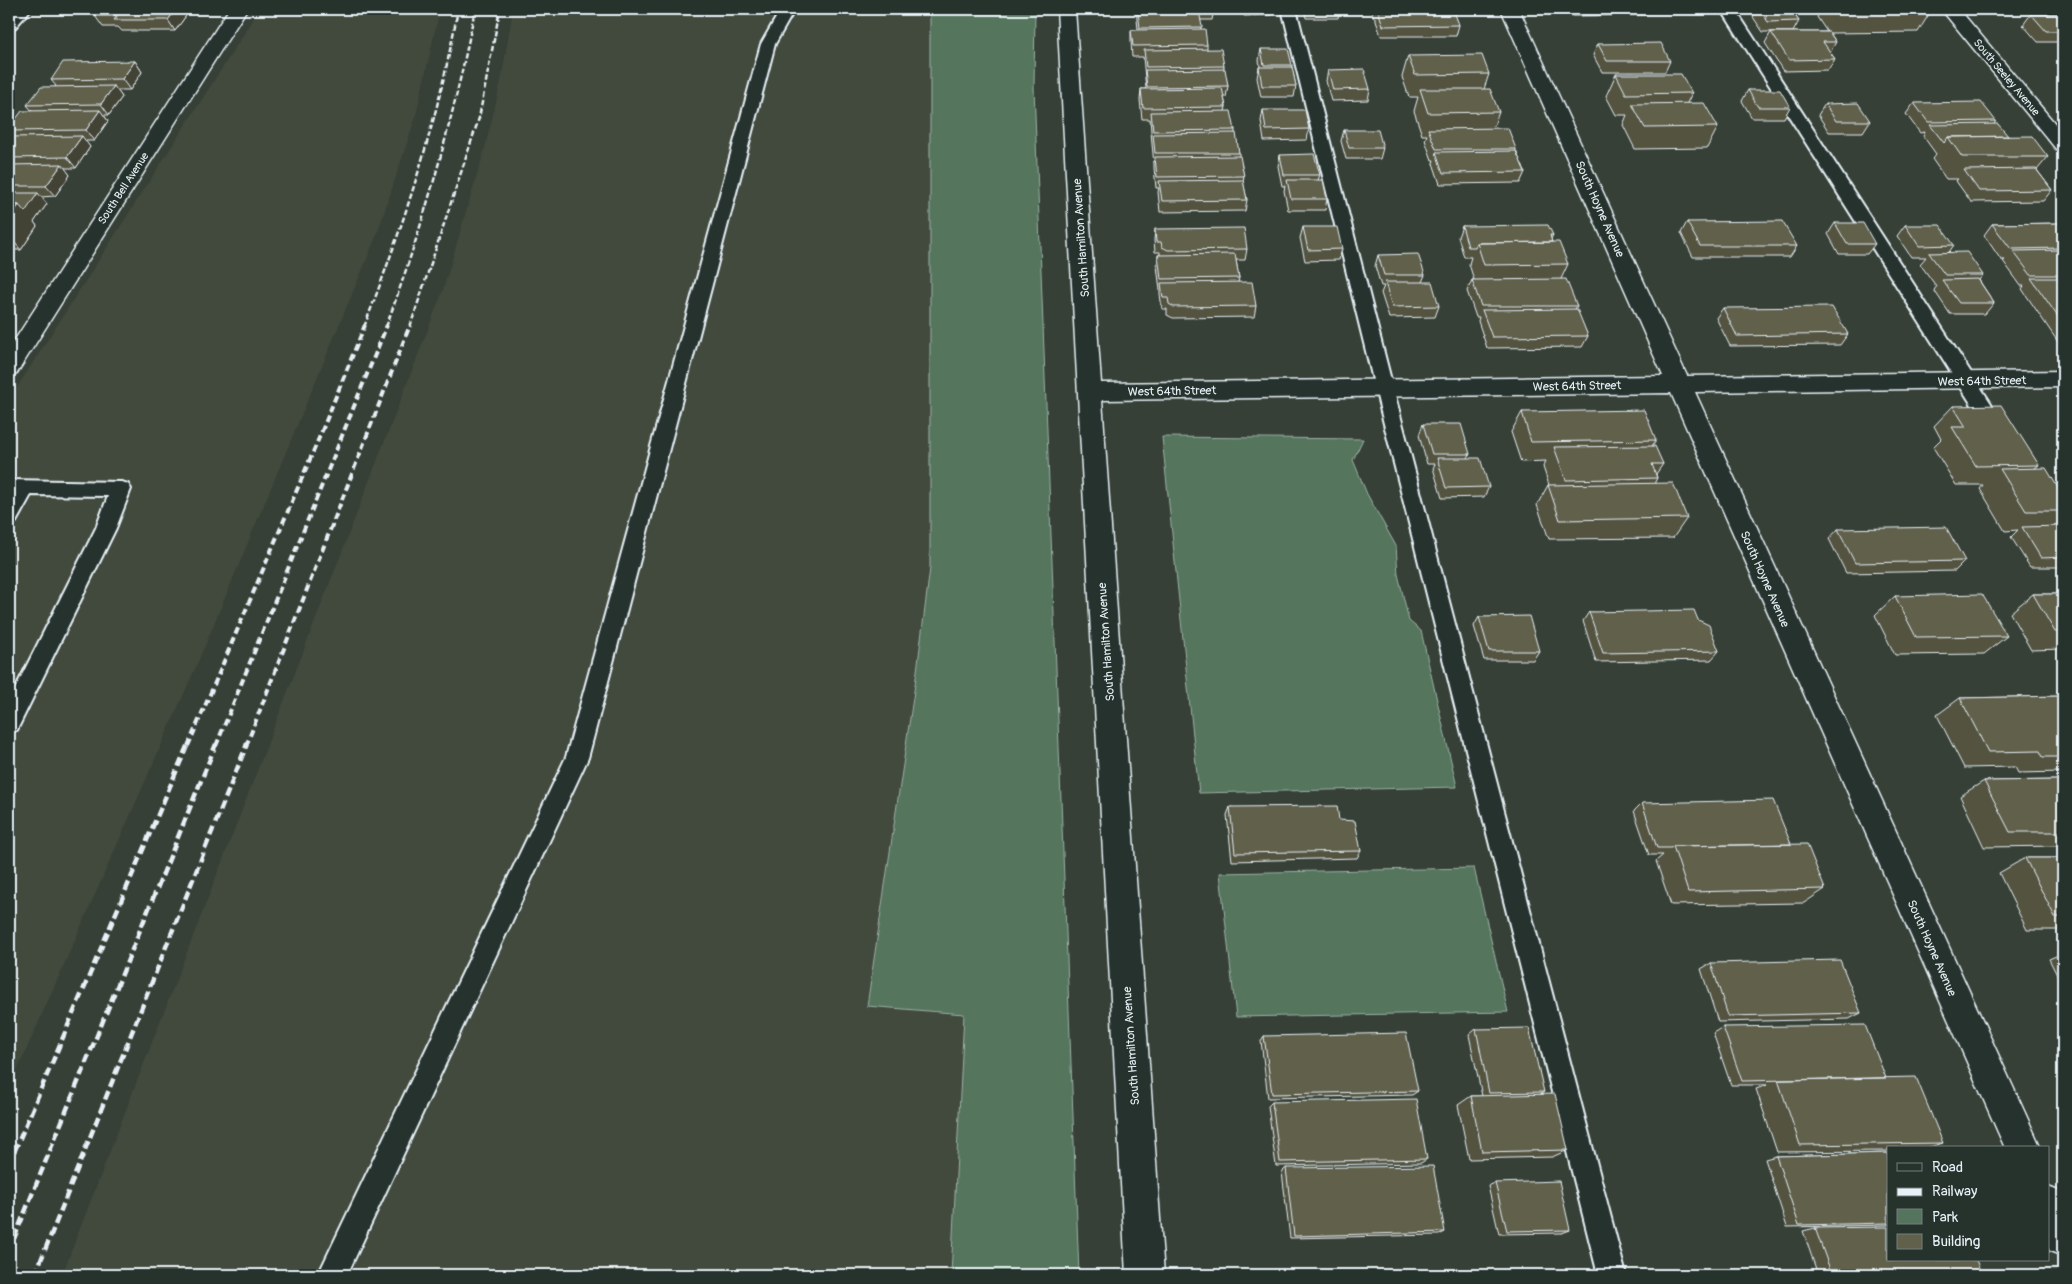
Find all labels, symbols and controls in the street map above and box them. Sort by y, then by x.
street label: South Seeley Avenue [1971,36,2043,119]
street label: South Bell Avenue [95,149,152,227]
street label: South Hoyne Avenue [1572,159,1628,260]
street label: South Hamilton Avenue [1070,178,1093,298]
street label: West 64th Street [1938,373,2027,390]
street label: West 64th Street [1533,378,1622,395]
street label: West 64th Street [1128,383,1217,400]
street label: South Hoyne Avenue [1737,529,1793,630]
street label: South Hamilton Avenue [1095,582,1118,702]
street label: South Hoyne Avenue [1904,898,1960,999]
street label: South Hamilton Avenue [1120,986,1143,1106]
legend [1887,1146,2050,1262]
text: Road [1932,1158,1963,1177]
text: Railway [1932,1182,1978,1201]
text: Park [1932,1208,1959,1227]
text: Building [1932,1232,1980,1251]

